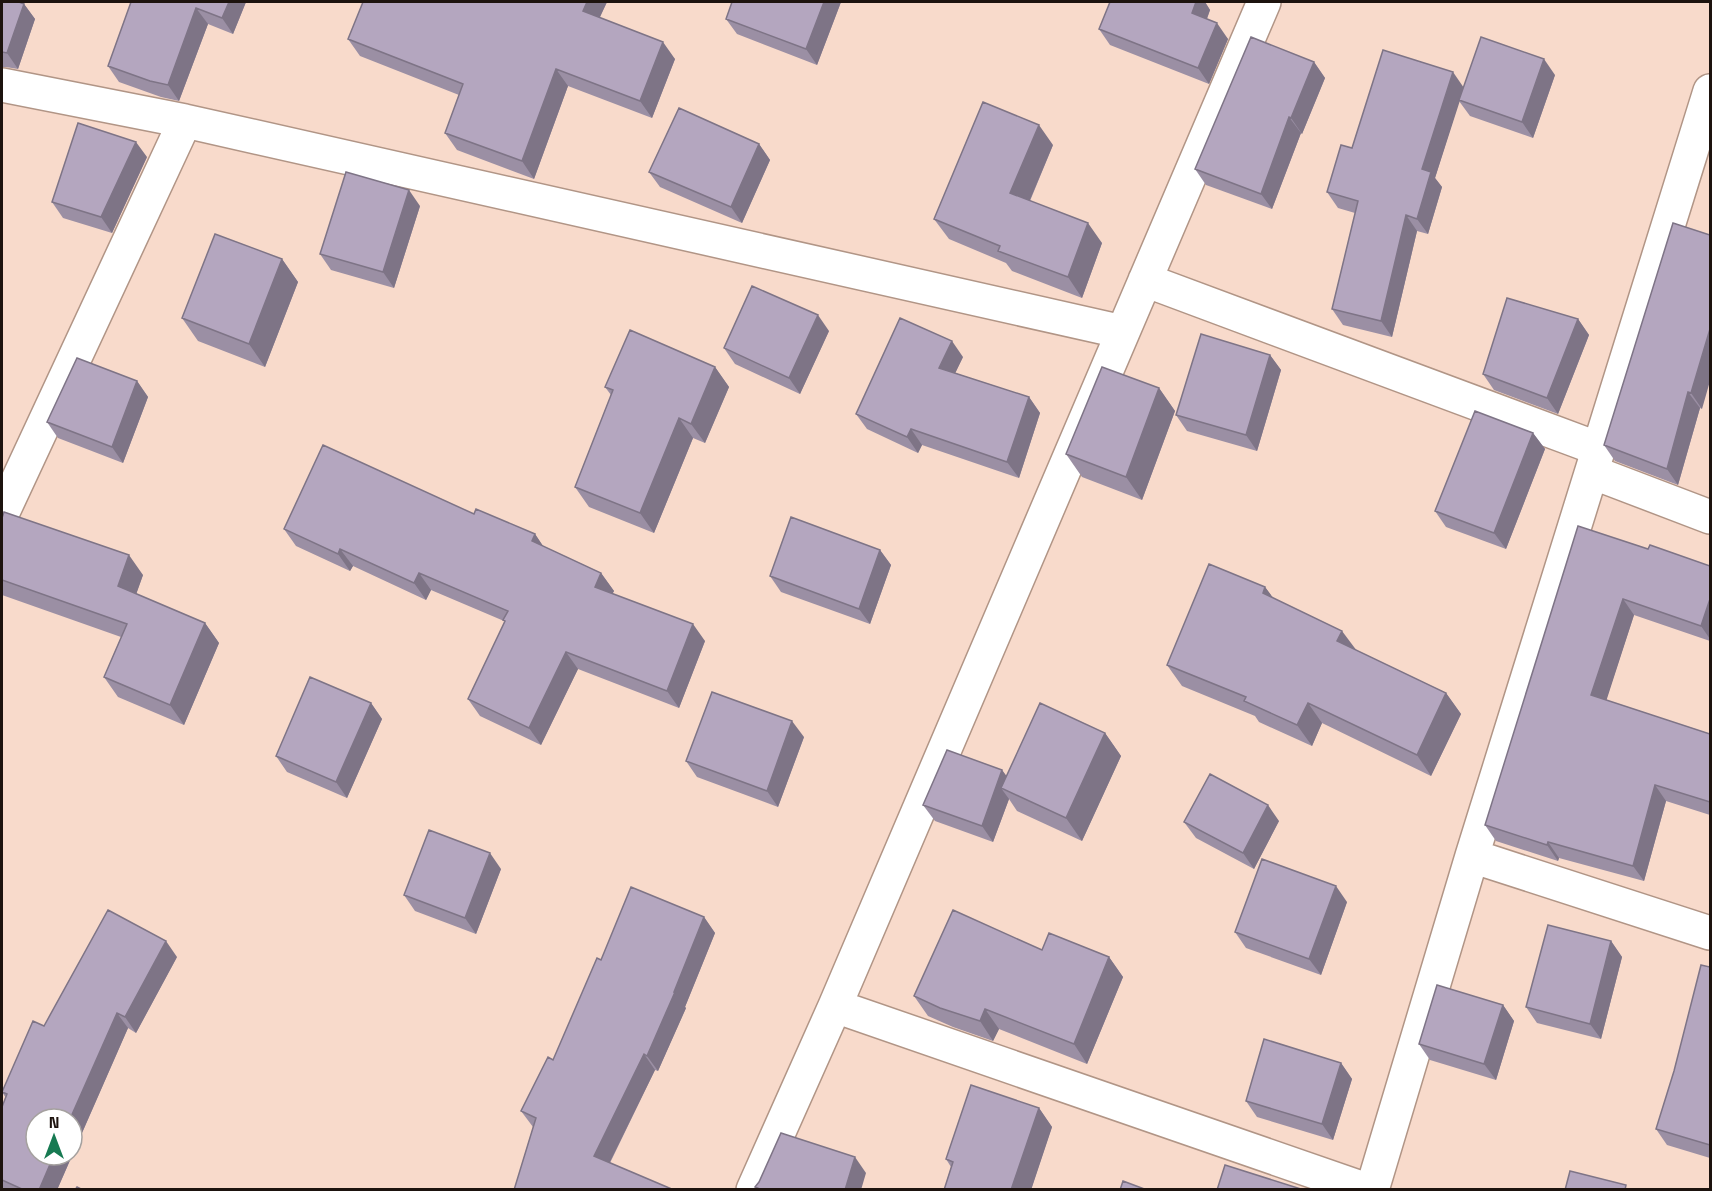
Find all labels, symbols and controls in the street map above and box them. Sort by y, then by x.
north arrow [24,1107,84,1167]
text: N [49,1112,59,1133]

